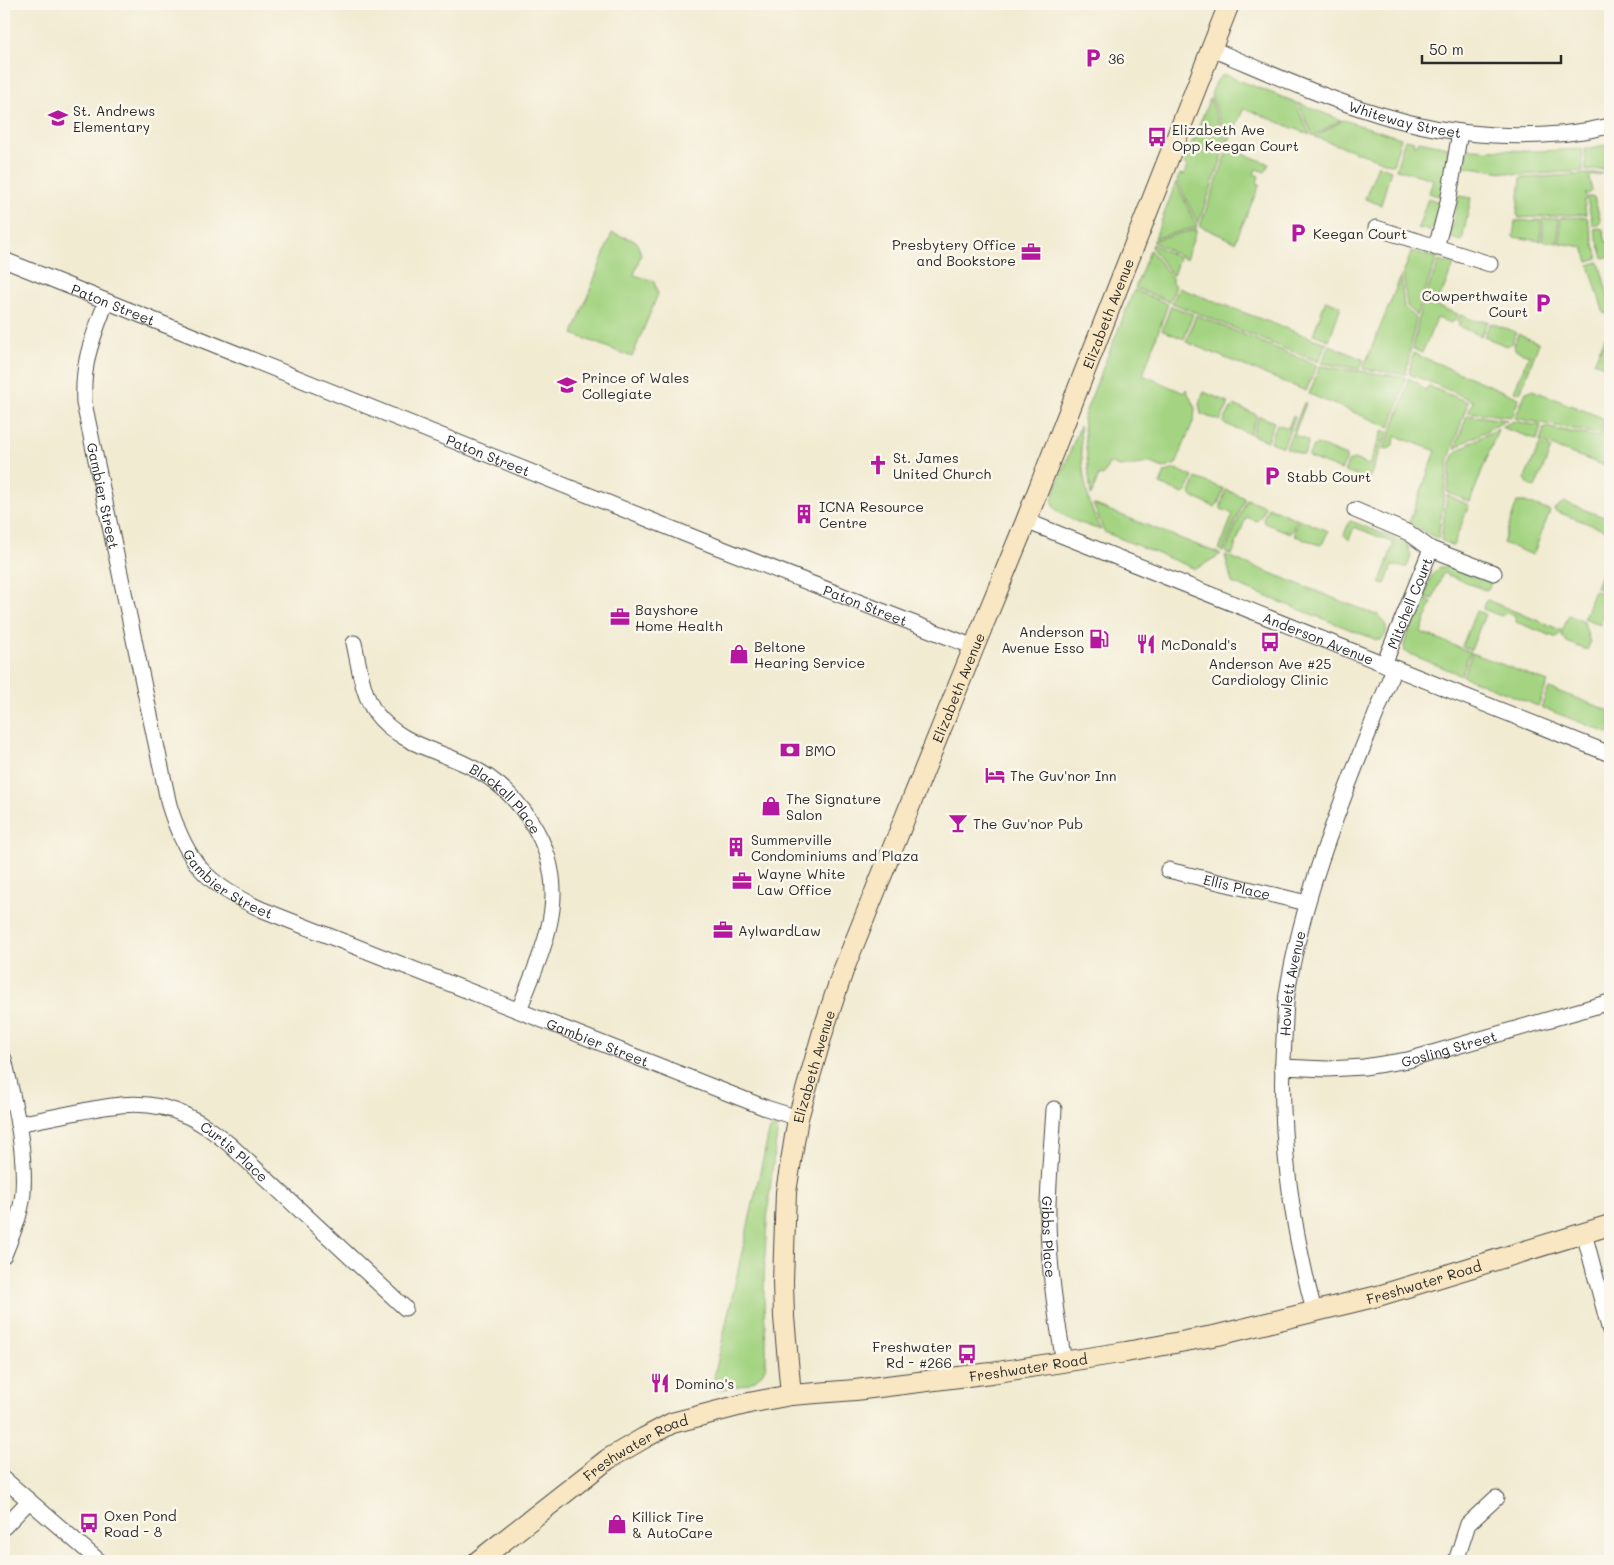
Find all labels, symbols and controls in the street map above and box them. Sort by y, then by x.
scale bar [1422,32,1560,64]
text: 50 m [1429,39,1464,59]
parking icon: 36 [1082,47,1104,69]
place label: 36 [1108,49,1125,68]
street label: Whiteway Street [1346,96,1463,142]
place label: St. Andrews Elementary [73,101,155,136]
school or university icon: St. Andrews Elementary [47,107,69,129]
place label: Elizabeth Ave Opp Keegan Court [1172,120,1299,155]
bus stop icon: Elizabeth Ave Opp Keegan Court [1146,126,1168,148]
parking icon: Keegan Court [1287,222,1309,244]
place label: Keegan Court [1313,224,1407,243]
place label: Presbytery Office and Bookstore [892,235,1016,270]
office icon: Presbytery Office and Bookstore [1020,241,1042,263]
street label: Elizabeth Avenue [1077,255,1138,371]
street label: Paton Street [69,279,158,329]
place label: Cowperthwaite Court [1422,286,1528,321]
parking icon: Cowperthwaite Court [1532,292,1554,314]
place label: Prince of Wales Collegiate [582,368,689,403]
school or university icon: Prince of Wales Collegiate [556,374,578,396]
street label: Paton Street [444,429,533,480]
street label: Gambier Street [83,441,124,551]
place label: St. James United Church [893,448,991,483]
church icon: St. James United Church [867,454,889,476]
parking icon: Stabb Court [1261,465,1283,487]
place label: Stabb Court [1287,467,1371,486]
place label: ICNA Resource Centre [819,497,924,532]
building icon: ICNA Resource Centre [793,503,815,525]
street label: Mitchell Court [1382,554,1436,651]
street label: Paton Street [821,580,910,630]
place label: Bayshore Home Health [635,600,723,635]
office icon: Bayshore Home Health [609,606,631,628]
street label: Anderson Avenue [1260,607,1377,668]
place label: Anderson Avenue Esso [1001,622,1084,657]
fuel station icon: Anderson Avenue Esso [1088,628,1110,650]
street label: Elizabeth Avenue [927,630,988,745]
bus stop icon: Anderson Ave #25 Cardiology Clinic [1259,631,1281,653]
restaurant icon: McDonald's [1135,633,1157,655]
place label: McDonald's [1161,635,1237,654]
place label: Beltone Hearing Service [754,637,865,672]
shop icon: Beltone Hearing Service [728,643,750,665]
place label: Anderson Ave #25 Cardiology Clinic [1209,654,1331,689]
bank icon: BMO [779,739,801,761]
place label: BMO [805,741,836,760]
street label: Blackall Place [467,758,546,837]
hotel icon: The Guv'nor Inn [984,764,1006,786]
place label: The Guv'nor Inn [1010,766,1117,785]
place label: The Signature Salon [786,789,881,824]
shop icon: The Signature Salon [760,795,782,817]
bar icon: The Guv'nor Pub [947,812,969,834]
place label: The Guv'nor Pub [973,814,1083,833]
place label: Summerville Condominiums and Plaza [751,830,919,865]
building icon: Summerville Condominiums and Plaza [725,836,747,858]
street label: Gambier Street [179,845,276,922]
place label: Wayne White Law Office [757,864,846,899]
street label: Ellis Place [1202,869,1273,904]
office icon: Wayne White Law Office [731,870,753,892]
office icon: AylwardLaw [712,919,734,941]
place label: AylwardLaw [738,921,821,940]
street label: Howlett Avenue [1275,929,1309,1037]
street label: Elizabeth Avenue [788,1007,839,1124]
street label: Gambier Street [544,1013,652,1070]
street label: Gosling Street [1400,1026,1499,1070]
street label: Curtis Place [197,1116,273,1186]
street label: Gibbs Place [1038,1196,1061,1278]
street label: Freshwater Road [1364,1255,1484,1308]
place label: Freshwater Rd - #266 [872,1337,952,1372]
bus stop icon: Freshwater Rd - #266 [956,1343,978,1365]
street label: Freshwater Road [968,1349,1089,1385]
restaurant icon: Domino's [649,1372,671,1394]
place label: Domino's [675,1374,734,1393]
street label: Freshwater Road [579,1410,690,1485]
place label: Oxen Pond Road - 8 [104,1506,177,1541]
place label: Killick Tire & AutoCare [632,1507,713,1542]
bus stop icon: Oxen Pond Road - 8 [78,1512,100,1534]
shop icon: Killick Tire & AutoCare [606,1513,628,1535]

